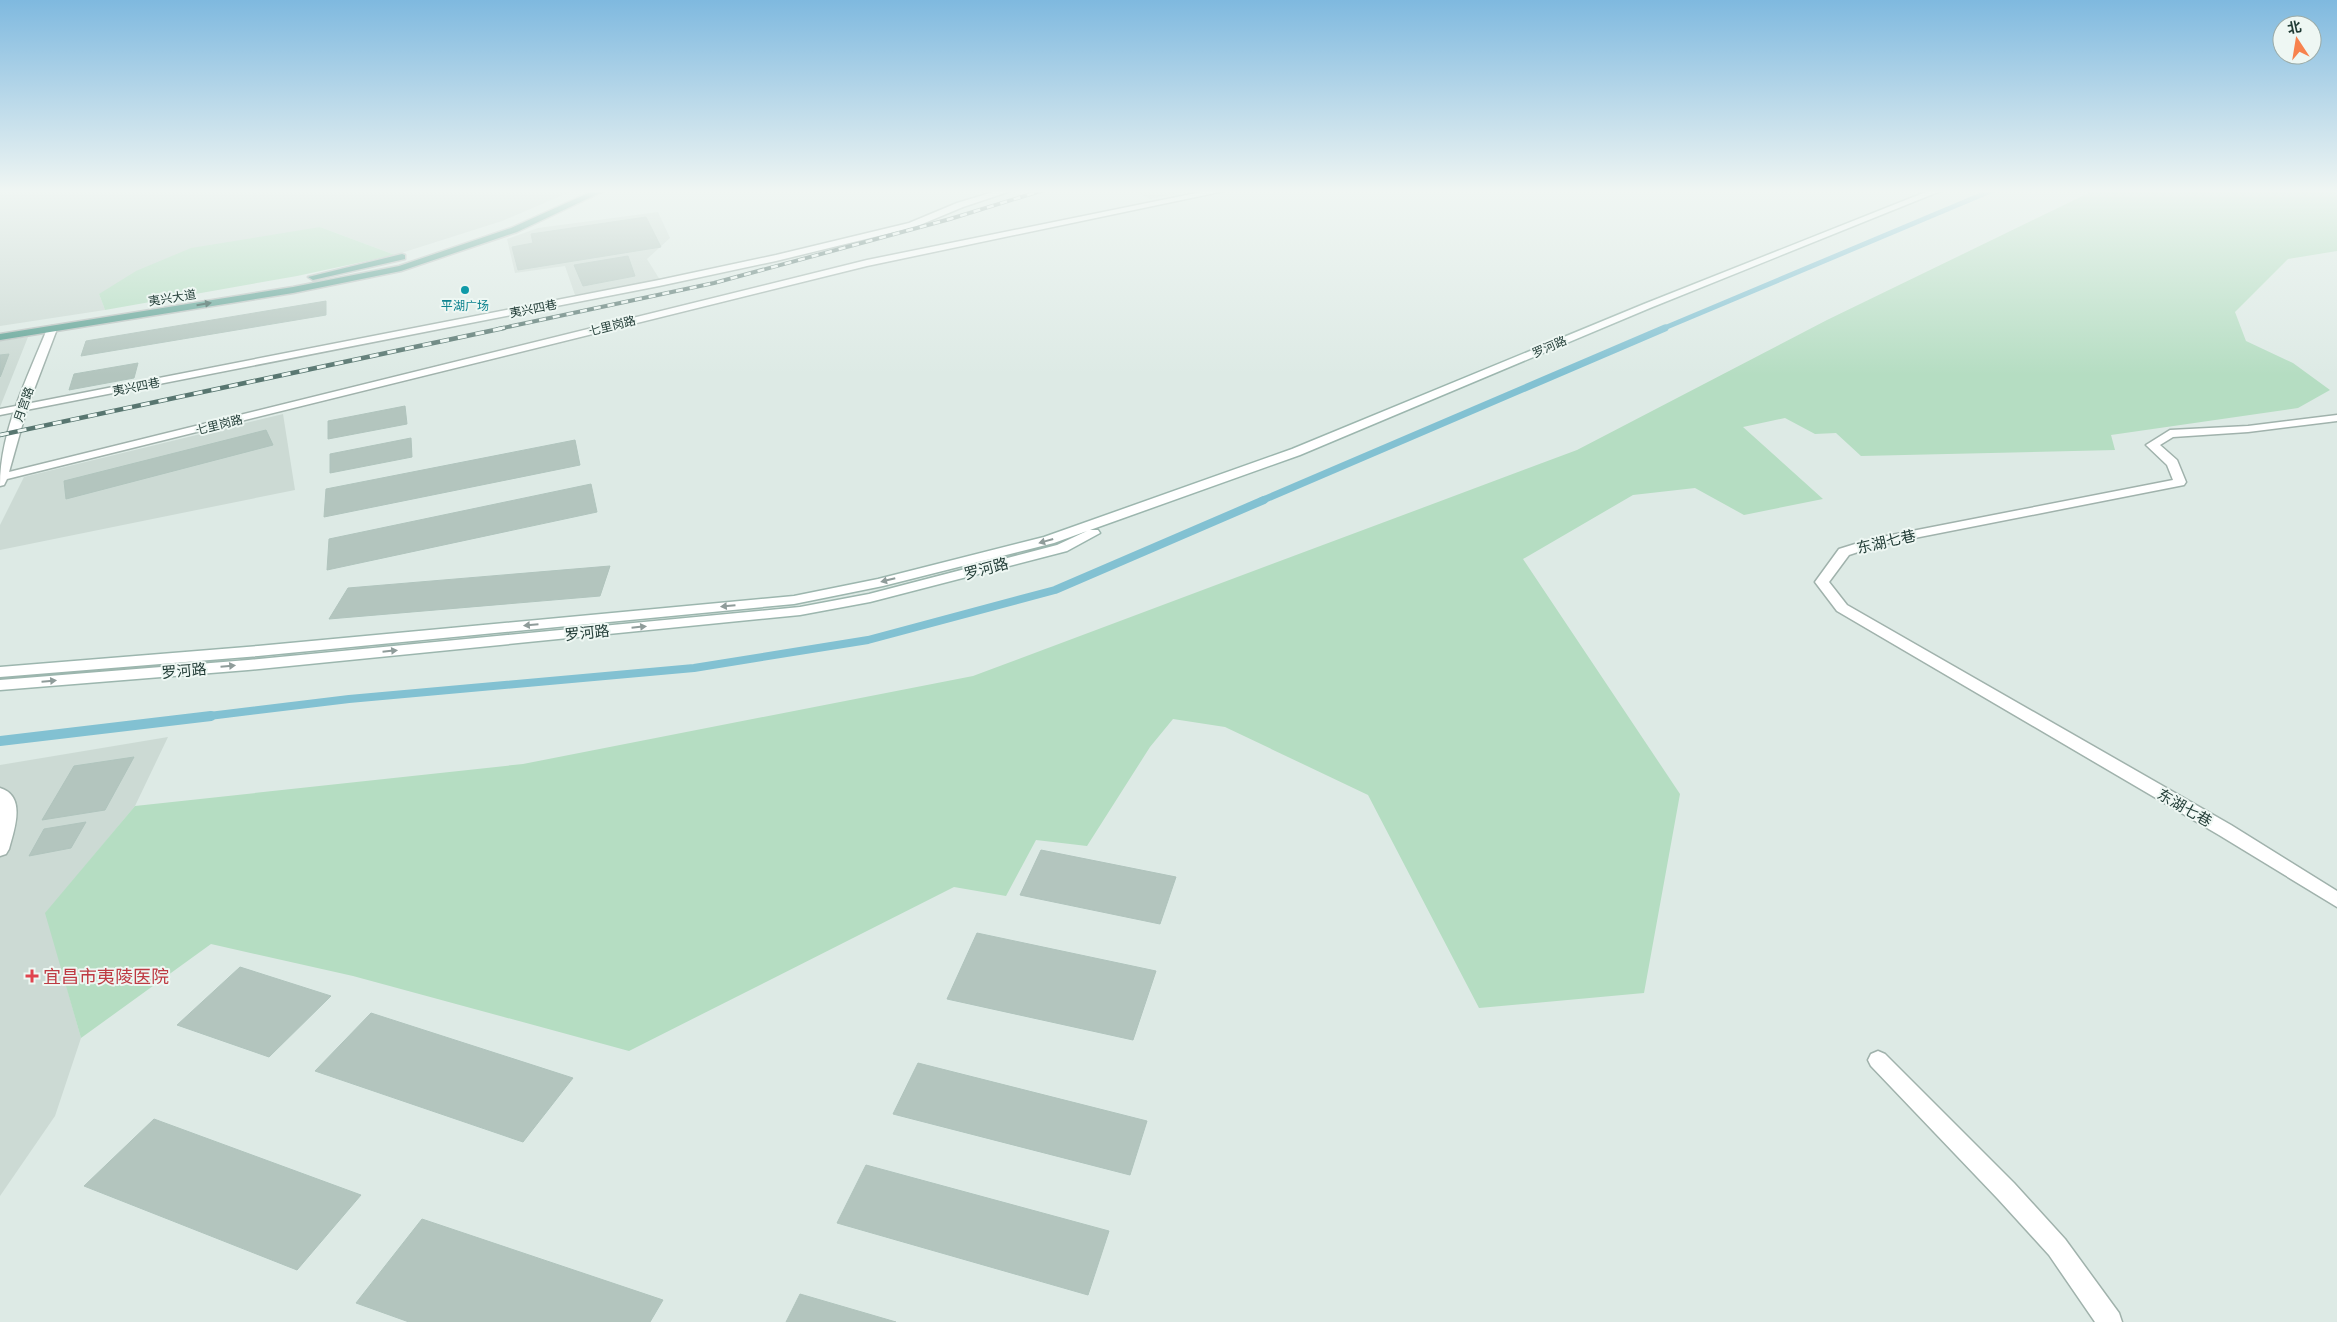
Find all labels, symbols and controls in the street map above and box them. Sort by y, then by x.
north arrow [2272,15,2322,65]
text: 北 [2286,17,2303,37]
marker: 平湖广场 [459,284,471,296]
street label: 夷兴大道 [147,286,197,308]
street label: 夷兴四巷 [508,297,558,319]
place label: 平湖广场 [441,298,489,312]
one-way arrow [196,300,212,308]
street label: 七里岗路 [587,312,637,338]
street label: 罗河路 [1530,333,1568,359]
street label: 夷兴四巷 [111,375,161,397]
street label: 月宫路 [11,385,35,423]
street label: 七里岗路 [194,411,244,437]
street label: 东湖七巷 [1855,525,1917,557]
one-way arrow [1038,537,1053,545]
street label: 罗河路 [962,553,1010,583]
one-way arrow [880,576,895,584]
one-way arrow [720,603,736,611]
one-way arrow [523,621,539,629]
street label: 罗河路 [564,621,610,643]
one-way arrow [631,623,647,631]
one-way arrow [382,647,398,655]
street label: 罗河路 [161,659,207,681]
one-way arrow [220,662,236,670]
one-way arrow [41,677,57,685]
street label: 东湖七巷 [2155,784,2215,830]
place label: 宜昌市夷陵医院 [43,965,169,987]
marker: 宜昌市夷陵医院 [25,969,39,983]

